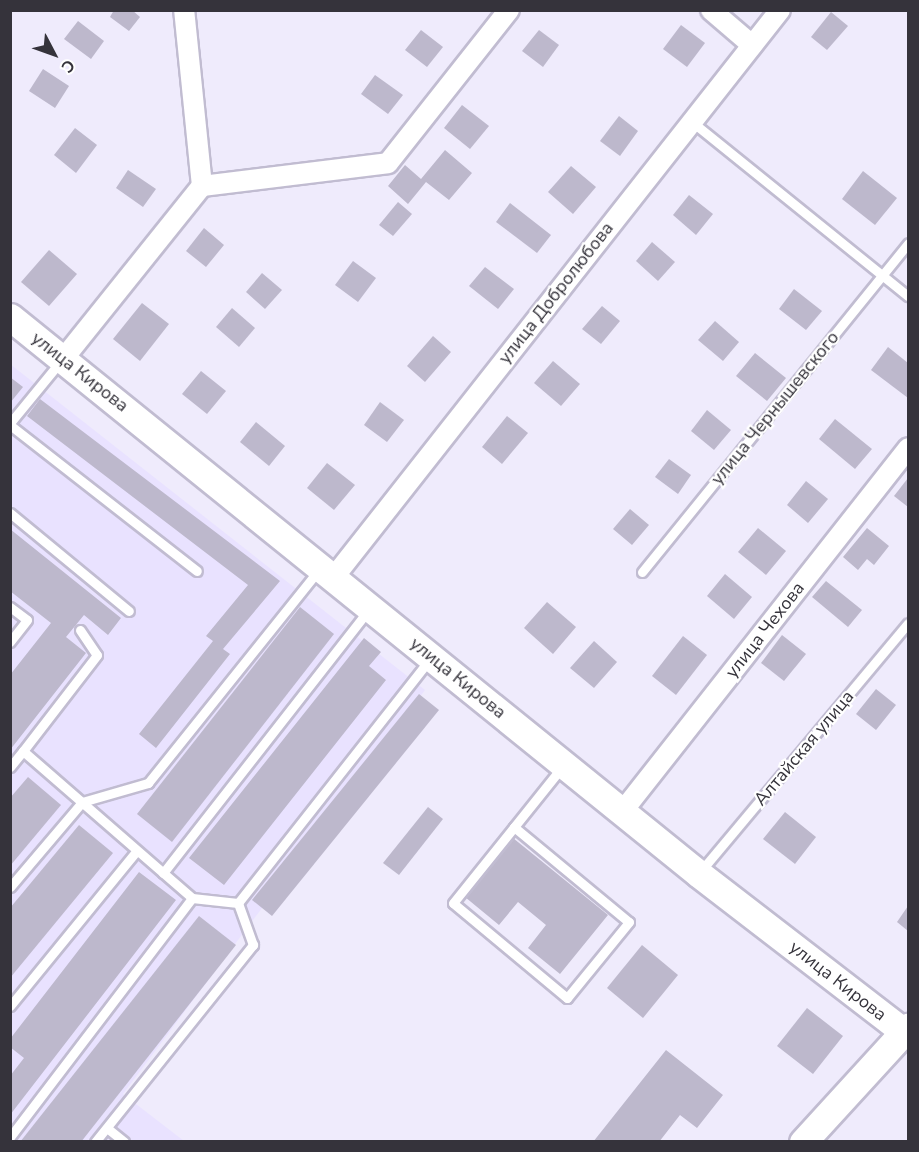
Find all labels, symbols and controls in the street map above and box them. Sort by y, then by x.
north arrow [24,24,84,84]
text: С [56,54,79,77]
street label: улица Добролюбова [494,218,618,368]
street label: улица Кирова [27,327,133,417]
street label: улица Чернышевского [706,327,844,489]
street label: улица Чехова [721,578,809,682]
street label: улица Кирова [406,633,510,723]
street label: Алтайская улица [749,686,859,810]
street label: улица Кирова [785,936,891,1026]

